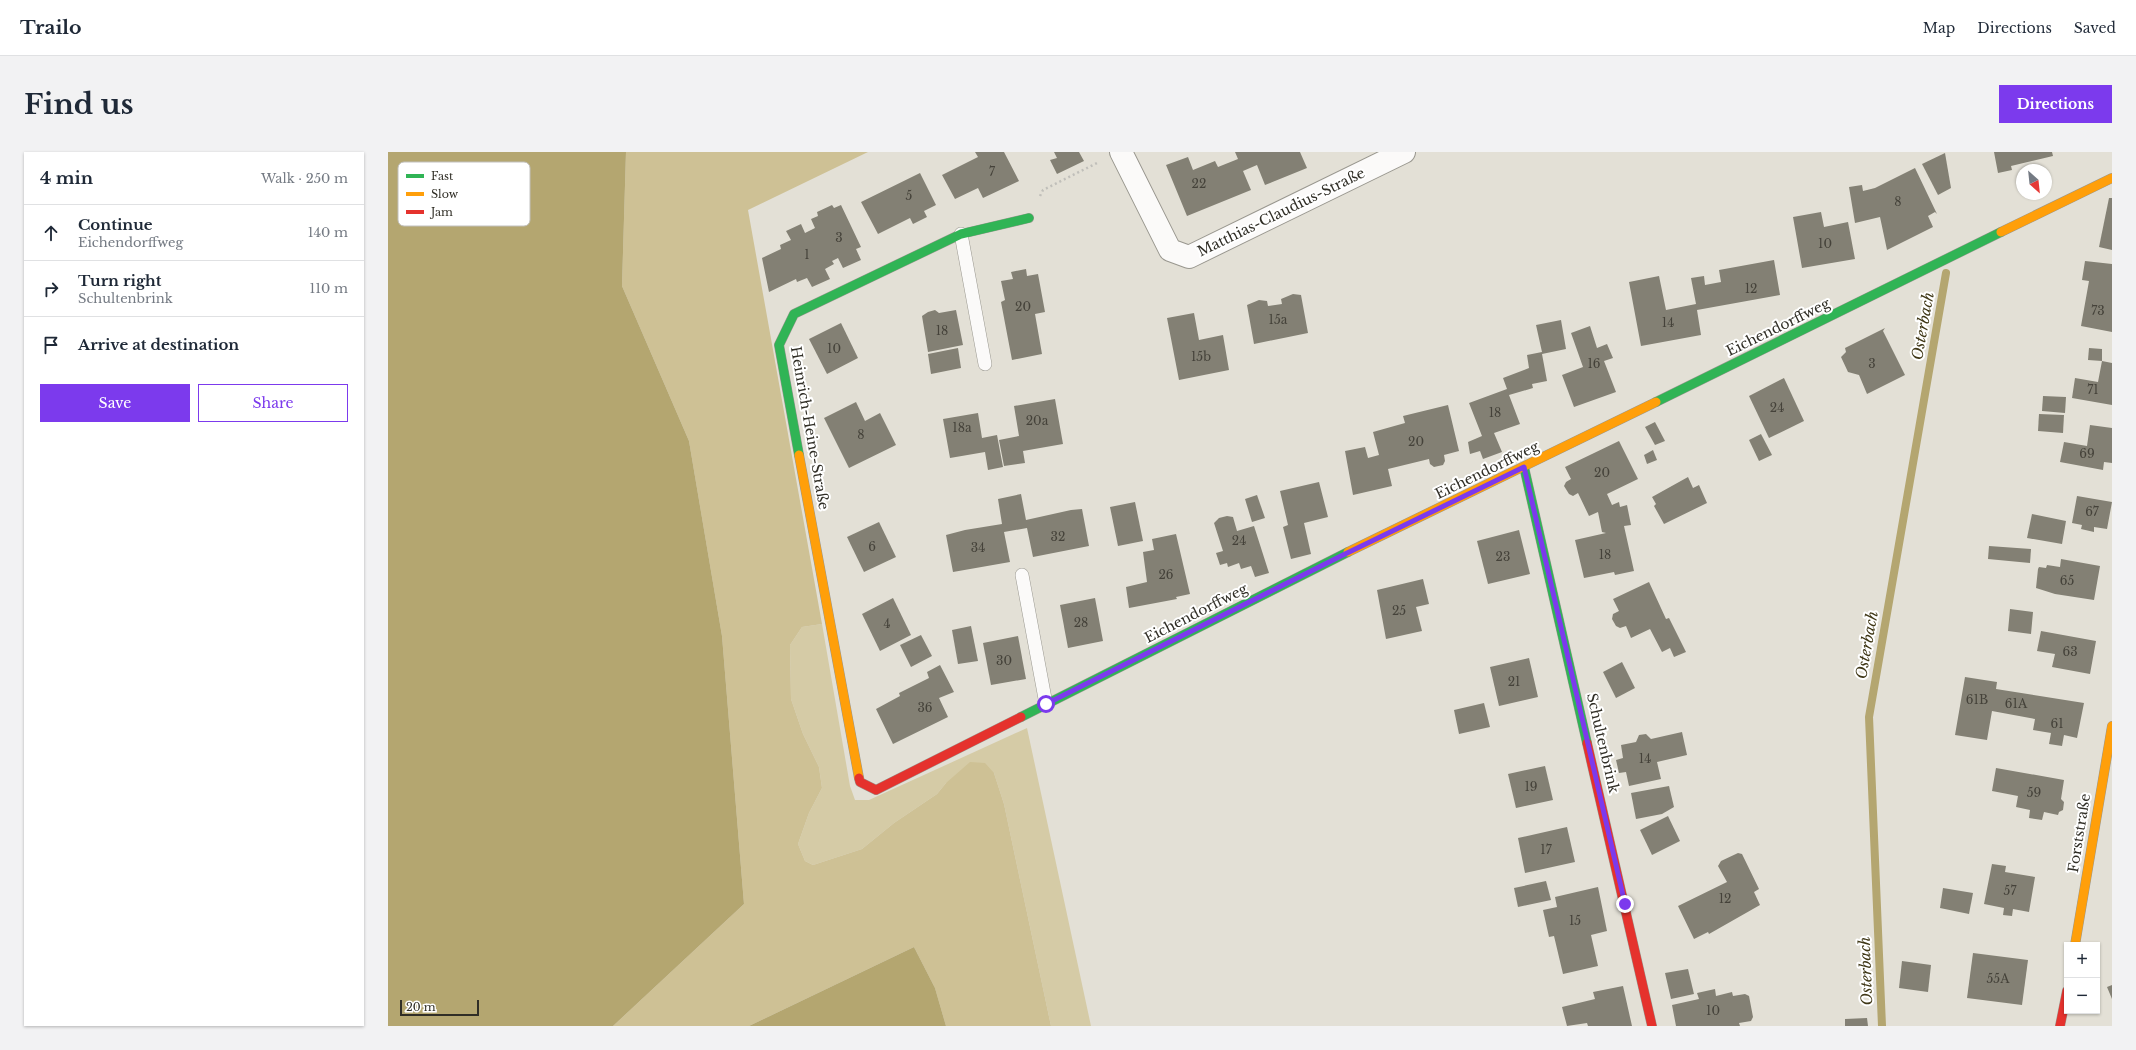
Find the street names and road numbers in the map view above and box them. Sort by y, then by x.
street label: Matthias-Claudius-Straße [1194,164,1368,260]
street label: Eichendorffweg [1723,294,1833,360]
street label: Heinrich-Heine-Straße [787,345,833,511]
street label: Eichendorffweg [1432,437,1542,503]
street label: Eichendorffweg [1141,579,1251,647]
street label: Schultenbrink [1583,691,1623,795]
street label: Forststraße [2064,792,2094,874]

